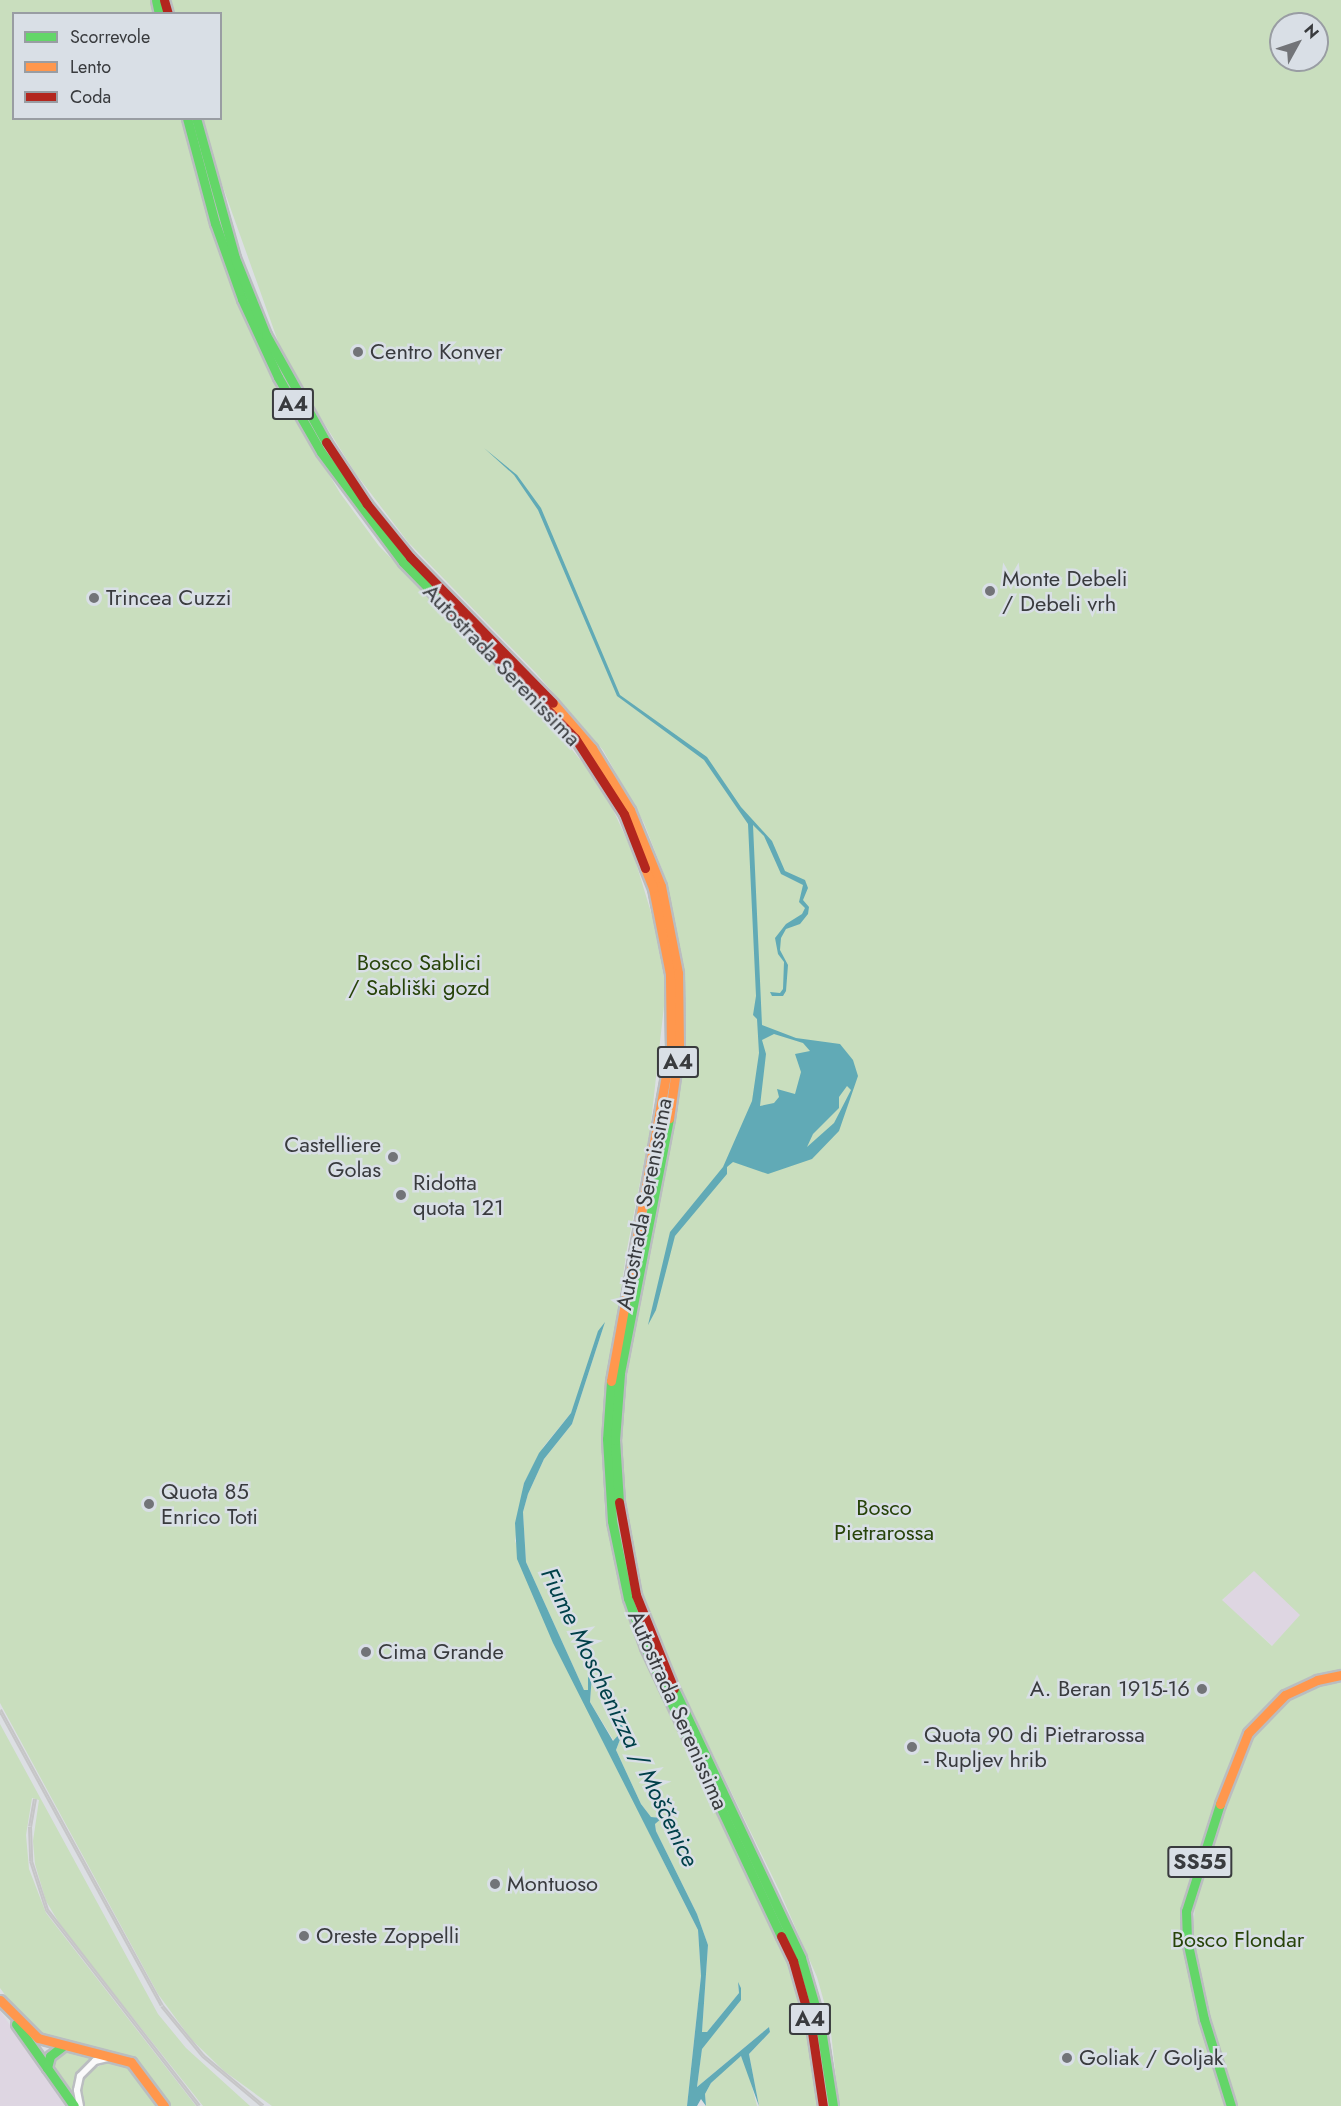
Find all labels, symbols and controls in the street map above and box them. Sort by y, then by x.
legend [12,12,222,120]
north arrow [1269,12,1329,72]
text: N [1299,19,1325,44]
text: Scorrevole [70,24,150,50]
text: Lento [70,54,111,80]
text: Coda [70,84,111,110]
place label: Centro Konver [370,339,503,365]
marker: Centro Konver [351,345,365,359]
road number: A4 [270,386,316,422]
place label: Monte Debeli / Debeli vrh [1002,565,1128,616]
street label: Autostrada Serenissima [418,578,586,752]
marker: Monte Debeli / Debeli vrh [983,584,997,598]
place label: Trincea Cuzzi [106,585,232,611]
marker: Trincea Cuzzi [87,591,101,605]
park label: Bosco Sablici / Sabliški gozd [348,949,490,1000]
road number: A4 [656,1044,700,1080]
street label: Autostrada Serenissima [611,1096,677,1312]
place label: Castelliere Golas [284,1131,381,1182]
marker: Castelliere Golas [386,1150,400,1164]
place label: Ridotta quota 121 [413,1169,504,1220]
marker: Ridotta quota 121 [394,1188,408,1202]
place label: Quota 85 Enrico Toti [161,1478,258,1530]
park label: Bosco Pietrarossa [834,1494,934,1546]
marker: Quota 85 Enrico Toti [142,1497,156,1511]
water label: Fiume Moschenizza / Moščenice [535,1563,705,1871]
street label: Autostrada Serenissima [622,1606,734,1814]
place label: Cima Grande [378,1639,504,1665]
marker: Cima Grande [359,1645,373,1659]
place label: A. Beran 1915-16 [1030,1676,1190,1702]
marker: A. Beran 1915-16 [1195,1682,1209,1696]
place label: Quota 90 di Pietrarossa - Rupljev hrib [924,1721,1145,1772]
marker: Quota 90 di Pietrarossa - Rupljev hrib [905,1740,919,1754]
road number: SS55 [1167,1844,1233,1880]
place label: Montuoso [507,1871,598,1897]
marker: Montuoso [488,1877,502,1891]
place label: Oreste Zoppelli [316,1923,460,1949]
park label: Bosco Flondar [1172,1927,1304,1953]
marker: Oreste Zoppelli [297,1929,311,1943]
road number: A4 [788,2001,832,2037]
place label: Goliak / Goljak [1079,2045,1224,2071]
marker: Goliak / Goljak [1060,2051,1074,2065]

